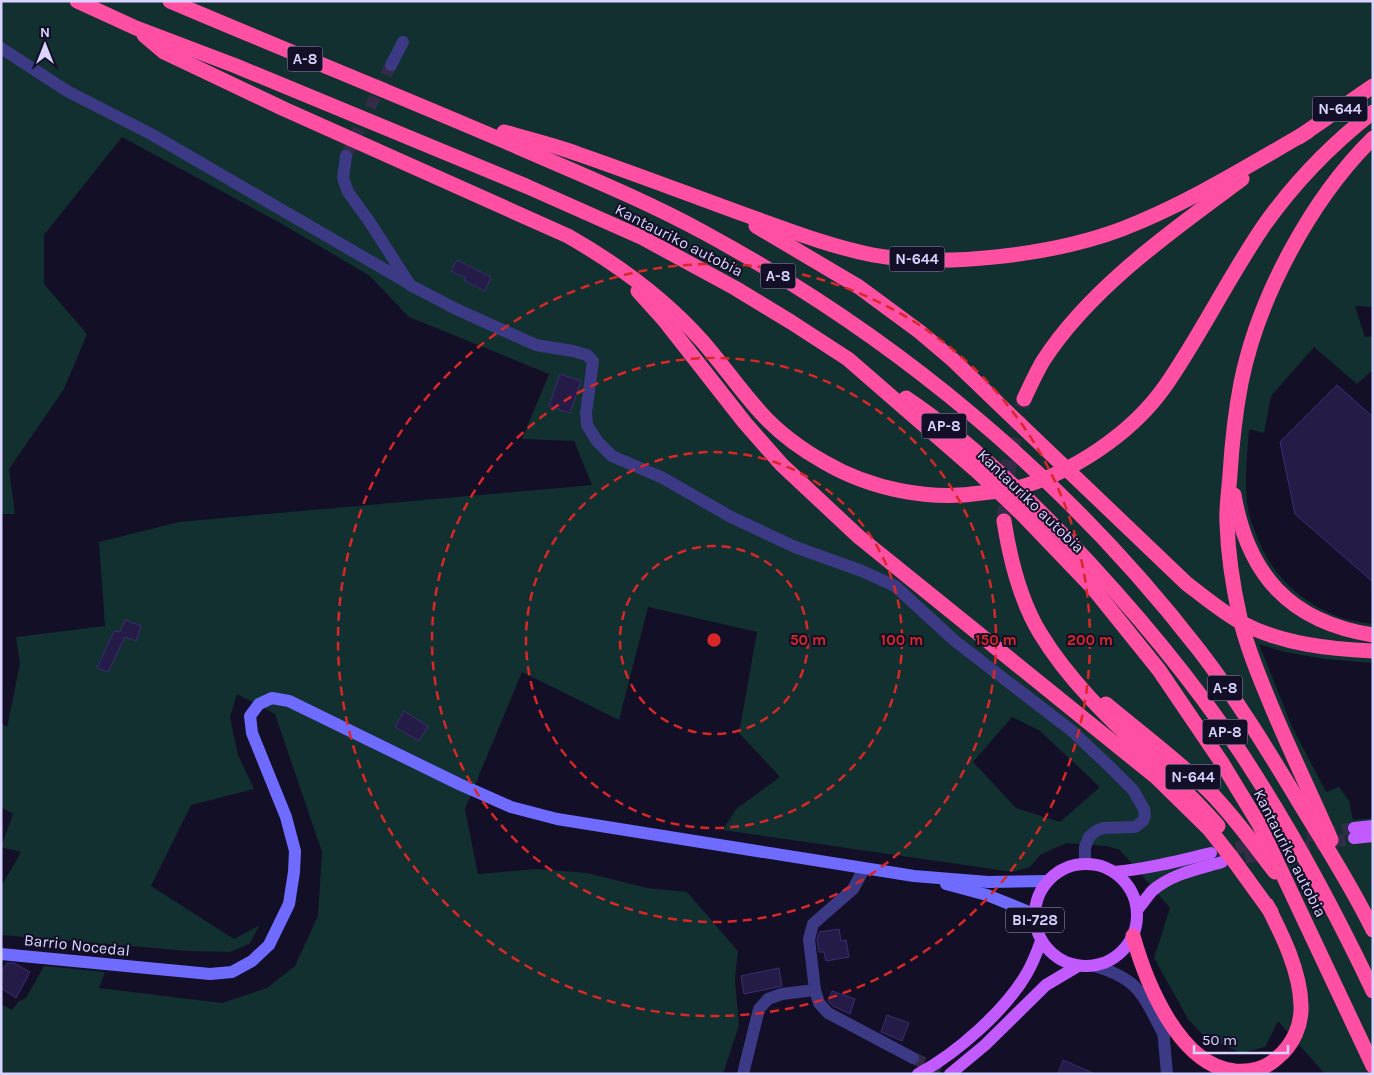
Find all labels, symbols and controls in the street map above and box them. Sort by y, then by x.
north arrow [20,20,70,70]
text: N [40,24,50,41]
road number: A-8 [288,46,322,72]
road number: N-644 [1312,96,1368,122]
street label: Kantauriko autobia [612,200,746,280]
road number: N-644 [890,246,944,272]
road number: A-8 [760,264,796,288]
road number: AP-8 [922,414,966,438]
street label: Kantauriko autobia [974,445,1088,557]
centre of rings [705,631,723,649]
text: 50 m [790,631,826,649]
text: 100 m [881,631,923,649]
text: 150 m [975,631,1017,649]
text: 200 m [1067,631,1113,649]
road number: A-8 [1208,676,1242,700]
road number: AP-8 [1202,720,1248,744]
road number: N-644 [1166,764,1220,790]
street label: Kantauriko autobia [1250,786,1330,920]
road number: BI-728 [1006,908,1064,932]
street label: Barrio Nocedal [23,930,131,960]
scale bar [1194,1022,1288,1054]
text: 50 m [1202,1031,1237,1049]

